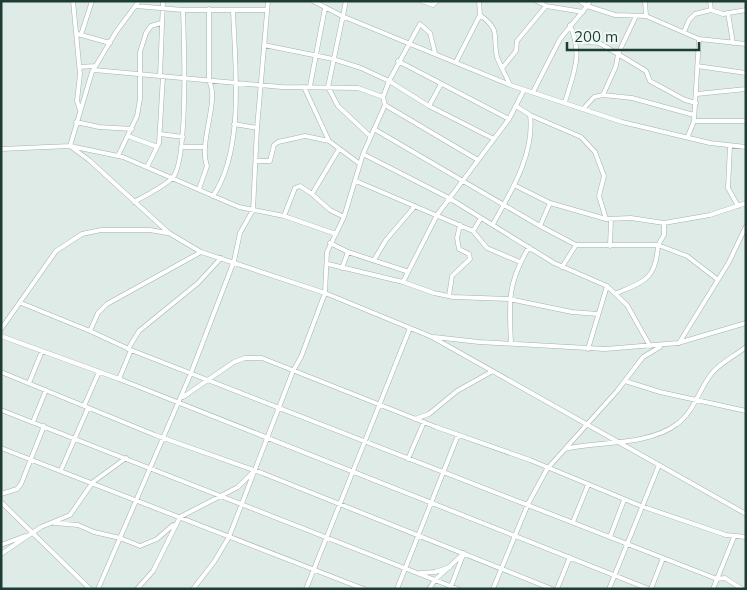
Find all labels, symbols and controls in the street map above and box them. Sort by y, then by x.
scale bar [567,20,700,52]
text: 200 m [574,27,618,46]

